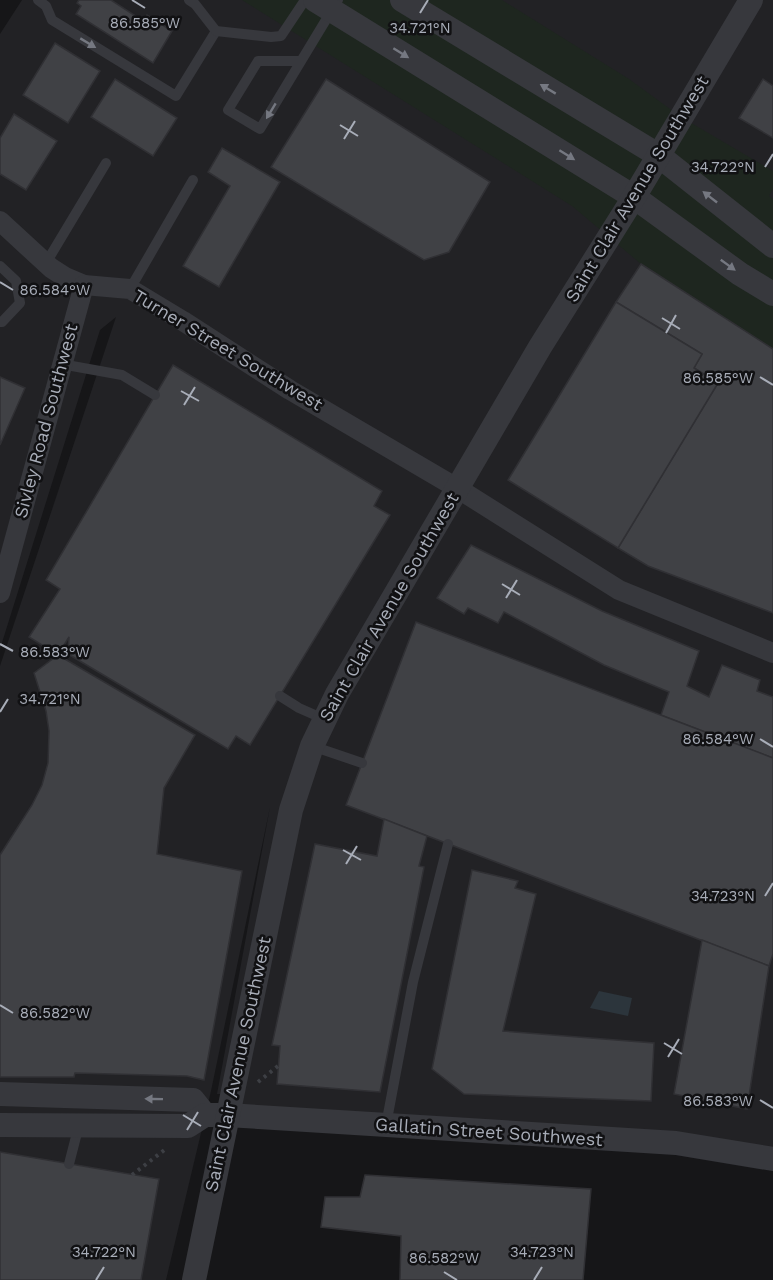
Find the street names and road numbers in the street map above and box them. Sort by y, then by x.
street label: Saint Clair Avenue Southwest [561,71,713,306]
street label: Turner Street Southwest [130,285,327,415]
street label: Sivley Road Southwest [9,321,82,520]
street label: Saint Clair Avenue Southwest [314,488,463,725]
street label: Saint Clair Avenue Southwest [200,934,275,1193]
street label: Gallatin Street Southwest [375,1113,604,1150]

